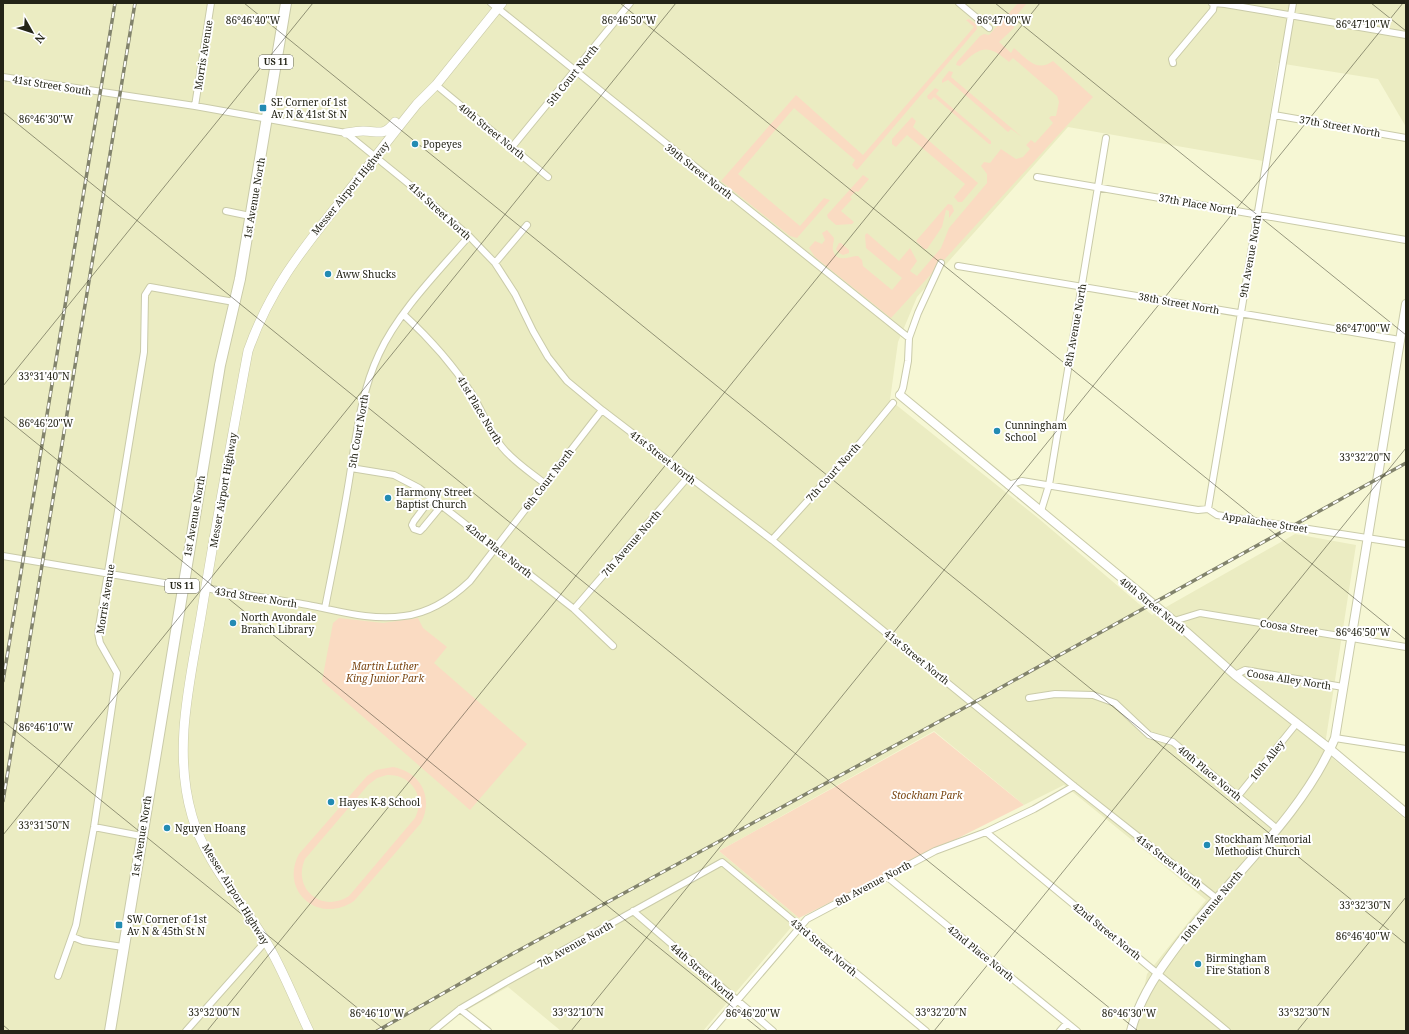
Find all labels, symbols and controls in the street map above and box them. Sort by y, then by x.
north arrow [12,12,52,52]
text: 86°46'40"W [226,13,281,27]
text: 86°46'50"W [602,13,657,27]
text: 86°47'00"W [977,13,1032,27]
text: 86°47'10"W [1336,17,1391,31]
street label: Morris Avenue [191,19,215,91]
text: N [31,31,49,47]
street label: 5th Court North [543,41,601,109]
road number: US 11 [259,55,293,69]
street label: 41st Street South [12,72,93,98]
place label: SE Corner of 1st Av N & 41st St N [271,95,347,121]
street label: 40th Street North [456,100,529,163]
marker: SE Corner of 1st Av N & 41st St N [258,103,268,113]
text: 86°46'30"W [19,112,74,126]
street label: 37th Street North [1298,112,1382,140]
place label: Popeyes [423,137,462,151]
street label: Messer Airport Highway [308,138,392,238]
marker: Popeyes [410,139,420,149]
street label: 39th Street North [662,140,736,202]
street label: 1st Avenue North [240,156,268,240]
street label: 41st Street North [405,179,475,243]
street label: 37th Place North [1158,190,1239,218]
street label: 9th Avenue North [1236,213,1264,299]
place label: Aww Shucks [336,267,396,281]
marker: Aww Shucks [323,269,333,279]
street label: 8th Avenue North [1061,282,1089,368]
street label: 38th Street North [1137,289,1221,317]
text: 86°47'00"W [1336,321,1391,335]
text: 33°31'40"N [18,369,70,383]
street label: 41st Place North [454,373,506,447]
street label: 5th Court North [345,392,372,469]
text: 86°46'20"W [19,416,74,430]
place label: Cunningham School [1005,418,1067,444]
marker: Cunningham School [992,426,1002,436]
street label: 41st Street North [627,427,699,488]
street label: Messer Airport Highway [206,431,240,549]
street label: 7th Court North [803,439,864,505]
street label: 6th Court North [519,445,577,513]
text: 33°32'20"N [1339,450,1391,464]
street label: 1st Avenue North [180,474,208,558]
place label: Harmony Street Baptist Church [396,485,472,511]
marker: Harmony Street Baptist Church [383,493,393,503]
street label: 7th Avenue North [598,506,664,579]
street label: Appalachee Street [1221,508,1309,536]
street label: 42nd Place North [462,519,536,581]
street label: Morris Avenue [93,563,117,635]
street label: 40th Street North [1117,574,1190,637]
road number: US 11 [165,579,199,593]
street label: 43rd Street North [214,584,299,611]
place label: North Avondale Branch Library [241,610,316,636]
street label: Coosa Street [1259,616,1319,639]
marker: North Avondale Branch Library [228,618,238,628]
text: 86°46'50"W [1336,625,1391,639]
street label: 41st Street North [881,626,953,688]
park label: Martin Luther King Junior Park [345,659,424,685]
street label: Coosa Alley North [1246,665,1333,693]
text: 86°46'10"W [19,720,74,734]
street label: 10th Alley [1246,737,1288,783]
street label: 40th Place North [1175,742,1245,804]
park label: Stockham Park [891,788,963,802]
street label: 1st Avenue North [128,794,154,878]
place label: Hayes K-8 School [339,795,420,809]
marker: Hayes K-8 School [326,797,336,807]
text: 33°31'50"N [18,818,70,832]
place label: Nguyen Hoang [175,821,246,835]
marker: Nguyen Hoang [162,823,172,833]
street label: 41st Street North [1133,831,1205,892]
place label: Stockham Memorial Methodist Church [1215,832,1311,858]
marker: Stockham Memorial Methodist Church [1202,840,1212,850]
street label: Messer Airport Highway [199,841,273,947]
street label: 8th Avenue North [832,857,914,909]
street label: 10th Avenue North [1177,867,1246,945]
text: 33°32'30"N [1339,898,1391,912]
street label: 42nd Street North [1070,899,1145,964]
place label: SW Corner of 1st Av N & 45th St N [127,912,207,938]
street label: 43rd Street North [788,915,861,979]
street label: 7th Avenue North [535,917,616,971]
marker: SW Corner of 1st Av N & 45th St N [114,920,124,930]
street label: 42nd Place North [945,922,1018,985]
text: 86°46'40"W [1336,929,1391,943]
street label: 44th Street North [667,940,739,1005]
place label: Birmingham Fire Station 8 [1206,951,1270,977]
marker: Birmingham Fire Station 8 [1193,959,1203,969]
text: 33°32'00"N [188,1005,240,1019]
text: 33°32'10"N [552,1005,604,1019]
text: 33°32'20"N [915,1005,967,1019]
text: 33°32'30"N [1278,1005,1330,1019]
text: 86°46'10"W [350,1006,405,1020]
text: 86°46'20"W [726,1006,781,1020]
text: 86°46'30"W [1102,1006,1157,1020]

